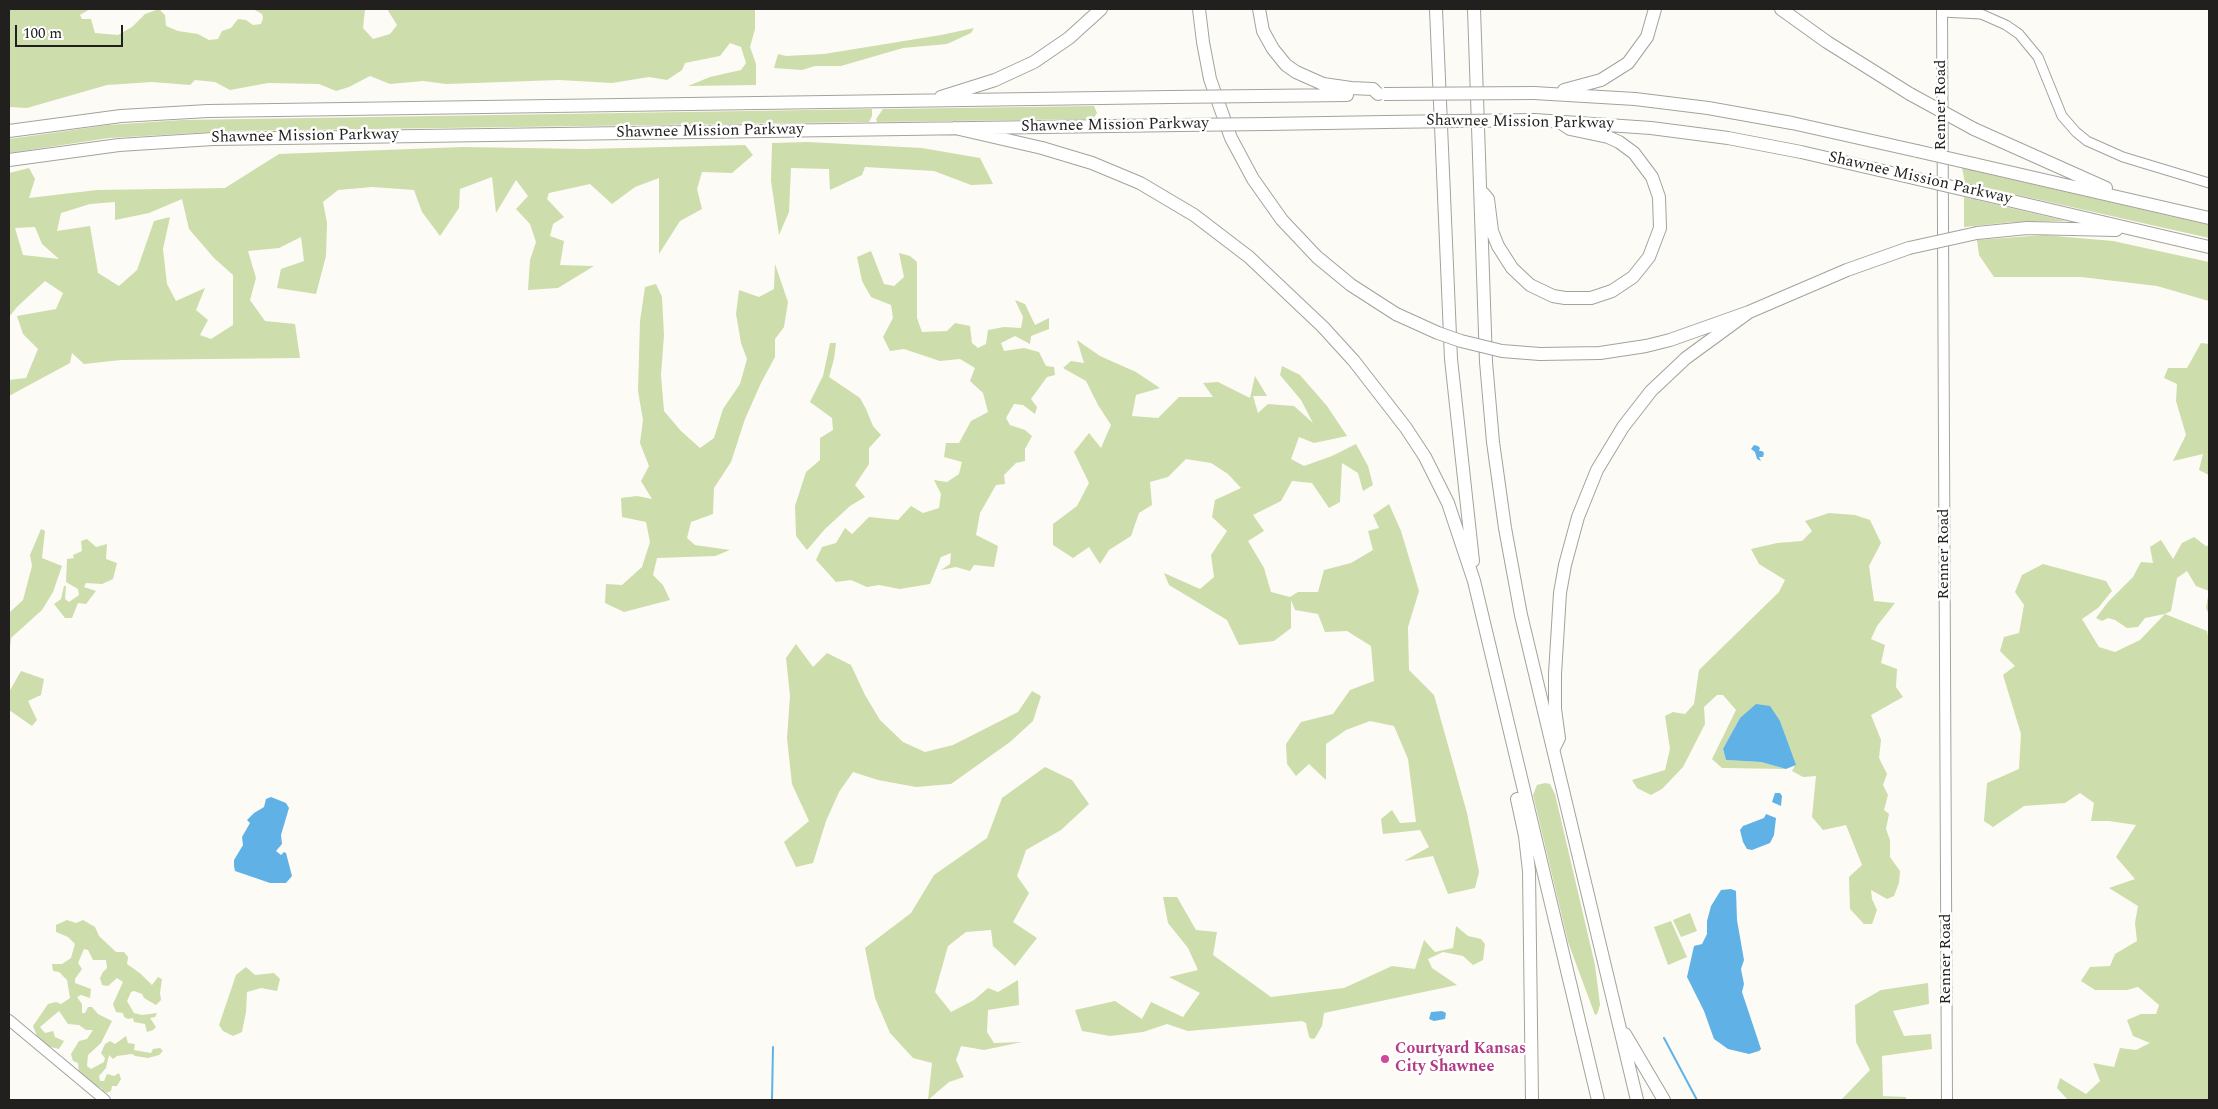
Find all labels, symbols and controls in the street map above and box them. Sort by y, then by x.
scale bar [18,15,125,47]
text: 100 m [23,22,62,45]
street label: Renner Road [1932,59,1952,151]
street label: Shawnee Mission Parkway [1426,112,1614,134]
street label: Shawnee Mission Parkway [1021,115,1209,137]
street label: Shawnee Mission Parkway [616,121,804,143]
street label: Shawnee Mission Parkway [211,126,399,148]
street label: Shawnee Mission Parkway [1826,149,2014,209]
street label: Renner Road [1935,508,1955,600]
street label: Renner Road [1937,913,1957,1005]
place label: Courtyard Kansas City Shawnee [1395,1040,1526,1078]
marker: Courtyard Kansas City Shawnee [1379,1053,1391,1065]

